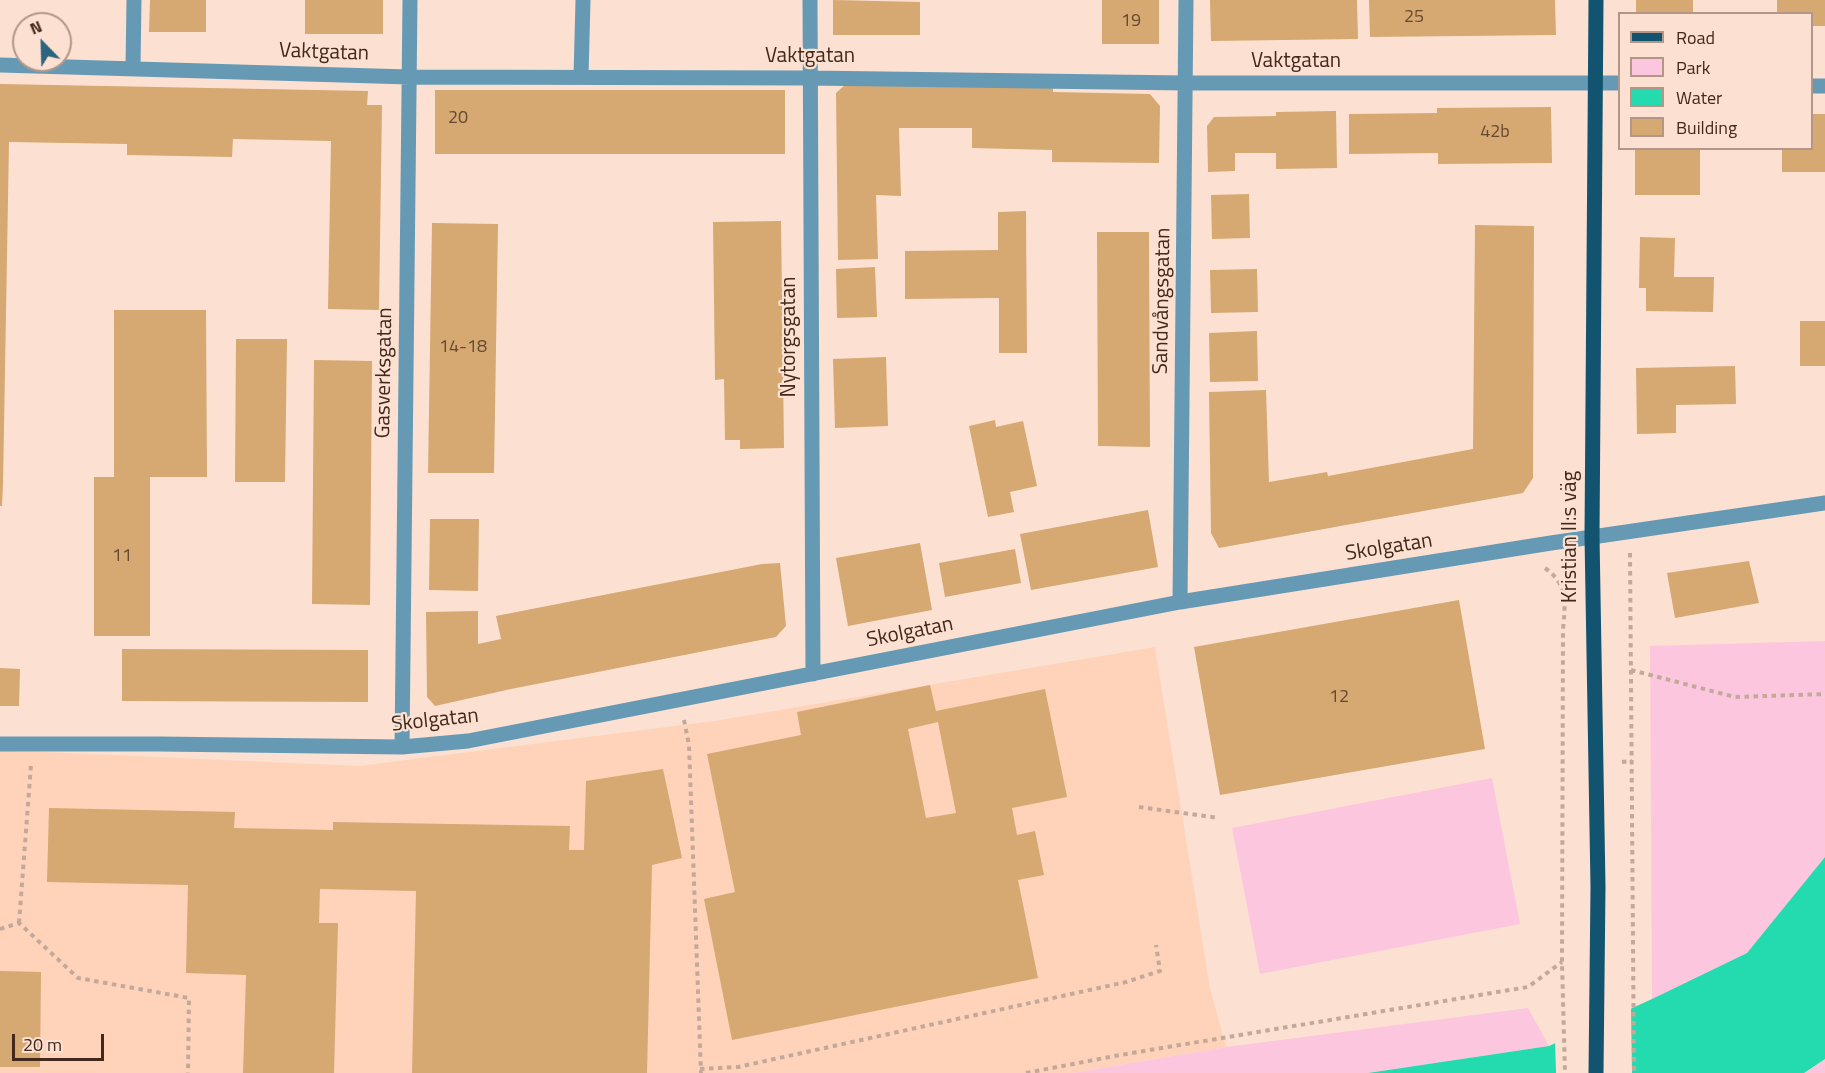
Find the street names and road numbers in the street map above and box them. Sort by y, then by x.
street label: Vaktgatan [279,39,369,67]
street label: Vaktgatan [765,44,855,70]
street label: Vaktgatan [1251,49,1341,75]
street label: Sandvångsgatan [1149,227,1177,375]
street label: Nytorgsgatan [777,277,803,397]
street label: Gasverksgatan [371,307,399,439]
street label: Kristian II:s väg [1558,471,1584,603]
street label: Skolgatan [1344,529,1434,567]
street label: Skolgatan [865,612,955,654]
street label: Skolgatan [390,704,480,738]

